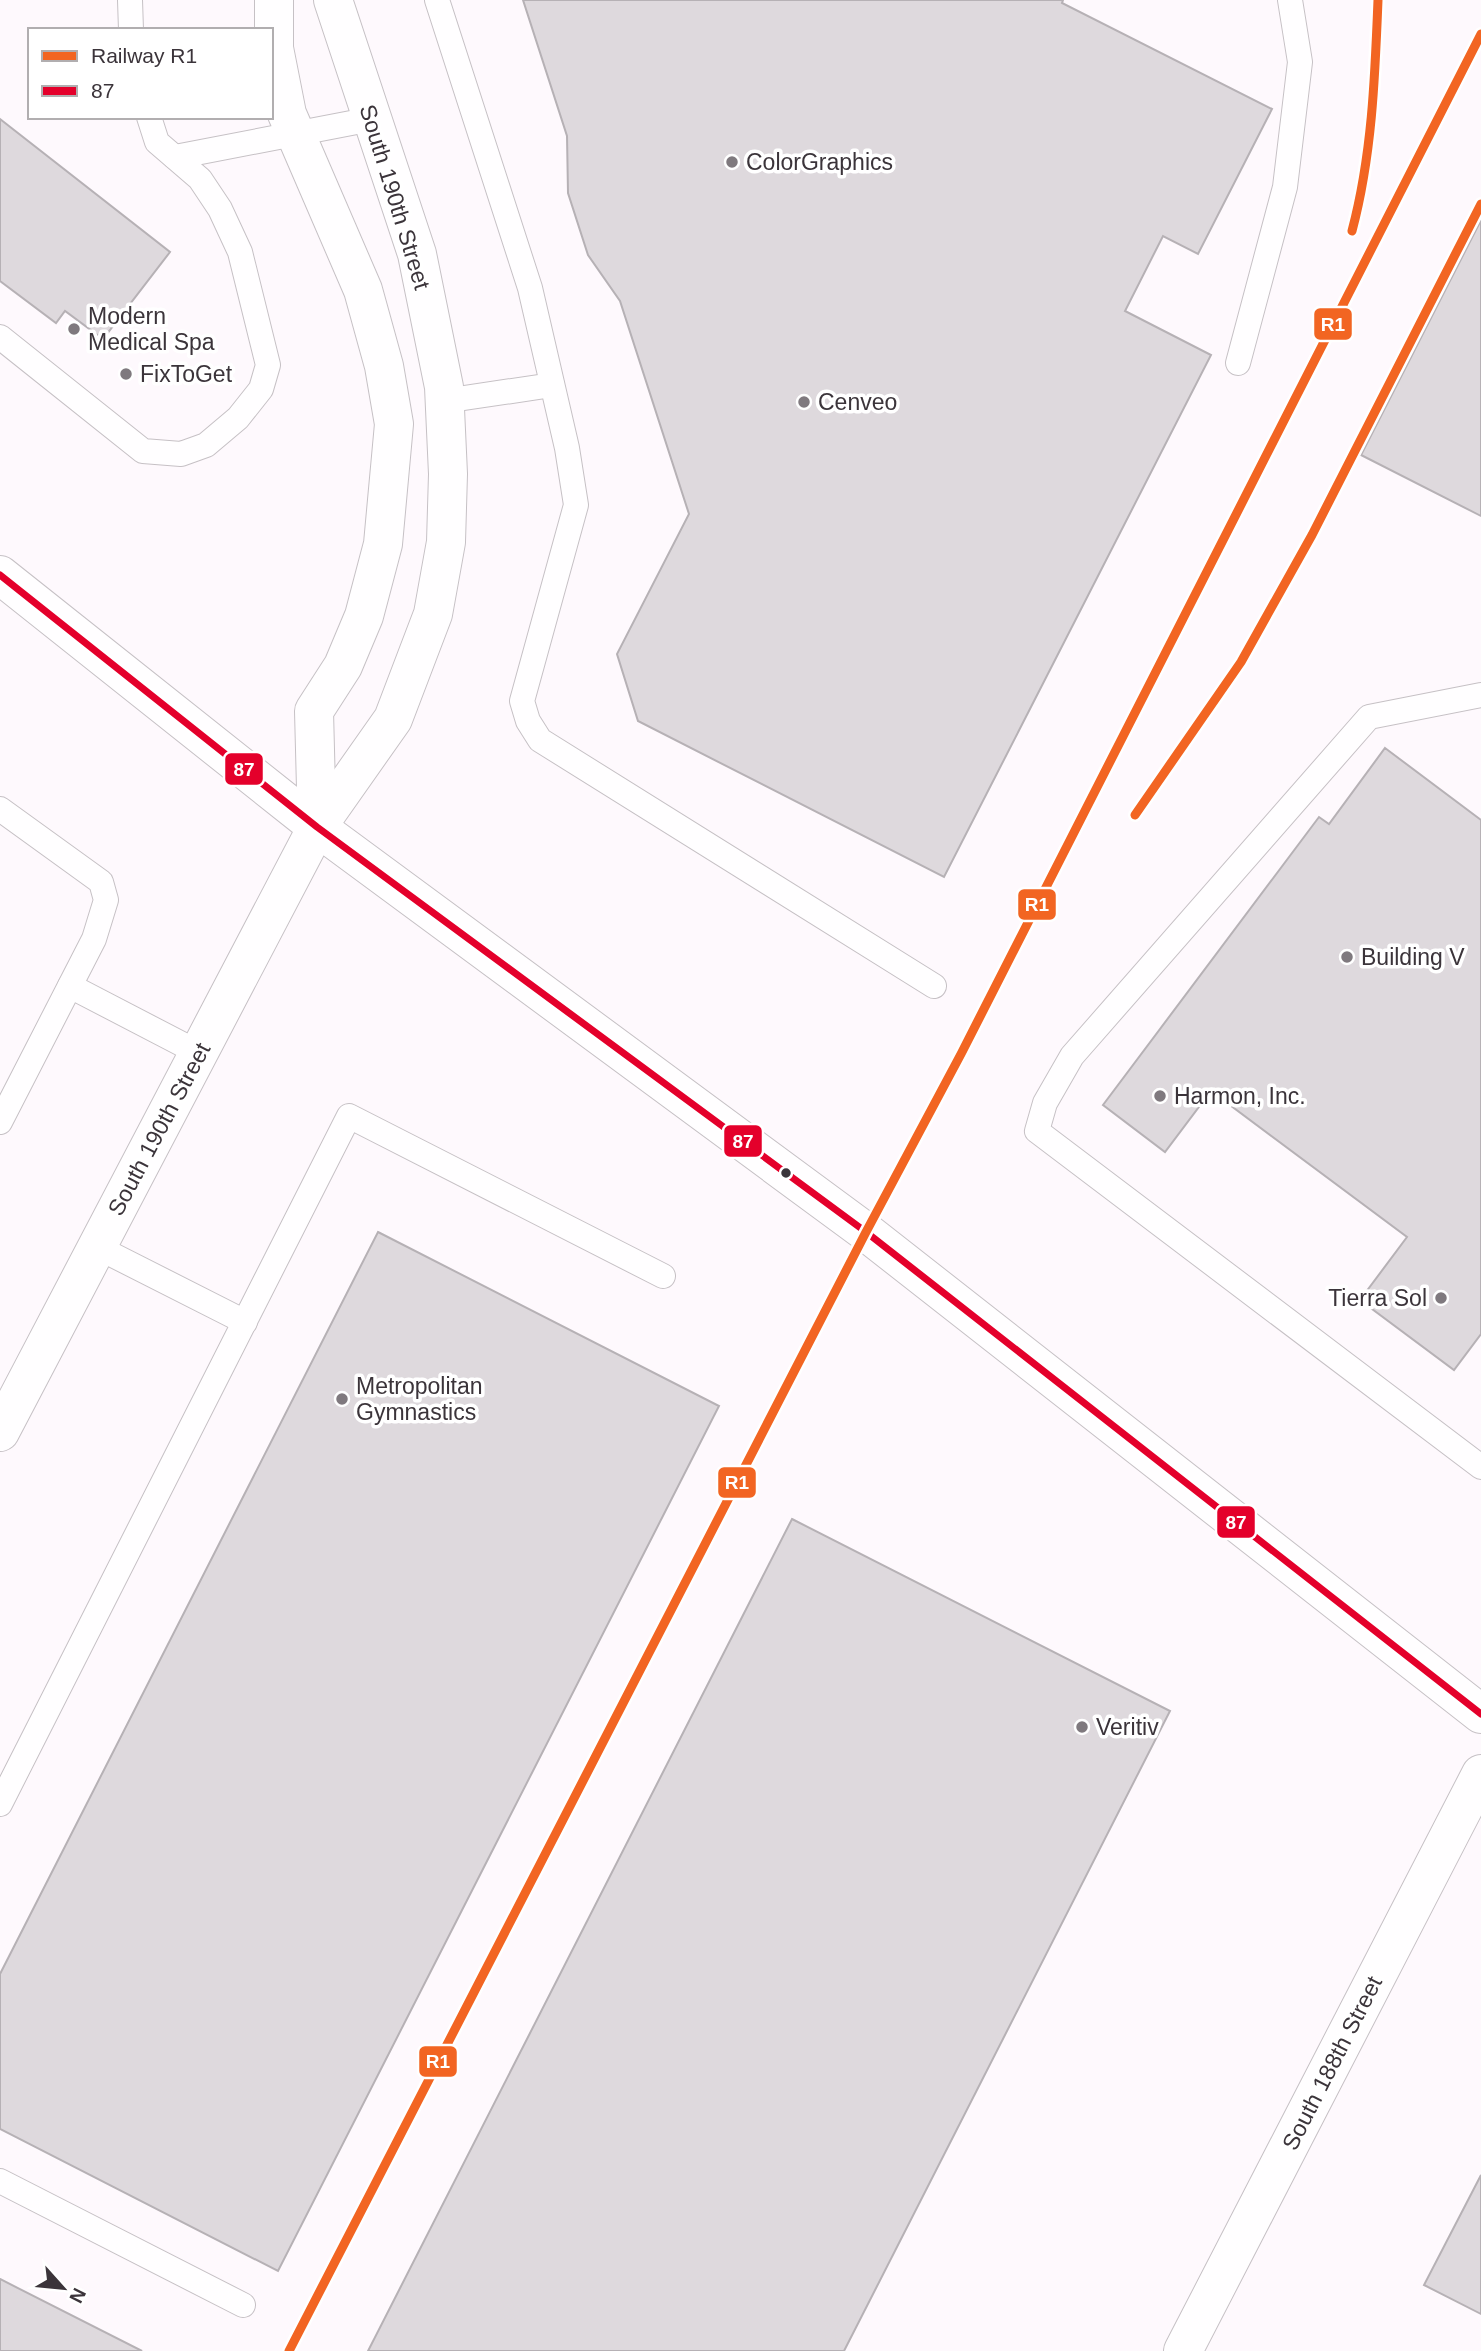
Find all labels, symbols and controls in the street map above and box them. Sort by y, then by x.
legend [28,28,273,119]
text: Railway R1 [91,44,197,67]
text: 87 [91,79,114,102]
street label: South 190th Street [355,101,436,293]
place label: ColorGraphics [746,149,893,175]
marker: ColorGraphics [724,154,740,170]
place label: Modern Medical Spa [88,303,215,355]
line badge: R1 [1313,307,1353,341]
text: R1 [1321,314,1346,335]
marker: Modern Medical Spa [66,321,82,337]
place label: FixToGet [140,361,233,387]
marker: FixToGet [118,366,134,382]
place label: Cenveo [818,389,897,415]
marker: Cenveo [796,394,812,410]
line badge: 87 [224,752,264,786]
text: 87 [233,759,255,780]
line badge: R1 [1017,888,1057,921]
text: R1 [1025,894,1050,915]
place label: Building V [1361,944,1465,970]
marker: Building V [1339,949,1355,965]
street label: South 190th Street [102,1038,216,1220]
place label: Harmon, Inc. [1174,1083,1306,1109]
marker: Harmon, Inc. [1152,1088,1168,1104]
line badge: 87 [723,1124,763,1158]
text: 87 [732,1131,754,1152]
unlabelled marker [779,1166,793,1180]
place label: Tierra Sol [1328,1285,1427,1311]
marker: Tierra Sol [1433,1290,1449,1306]
place label: Metropolitan Gymnastics [356,1373,483,1425]
marker: Metropolitan Gymnastics [334,1391,350,1407]
line badge: R1 [717,1466,757,1499]
text: R1 [725,1472,750,1493]
line badge: 87 [1216,1505,1256,1539]
text: 87 [1225,1512,1247,1533]
place label: Veritiv [1096,1714,1159,1740]
marker: Veritiv [1074,1719,1090,1735]
street label: South 188th Street [1277,1971,1387,2154]
line badge: R1 [418,2045,458,2078]
text: R1 [426,2051,451,2072]
north arrow [28,2253,98,2323]
text: N [65,2285,90,2306]

